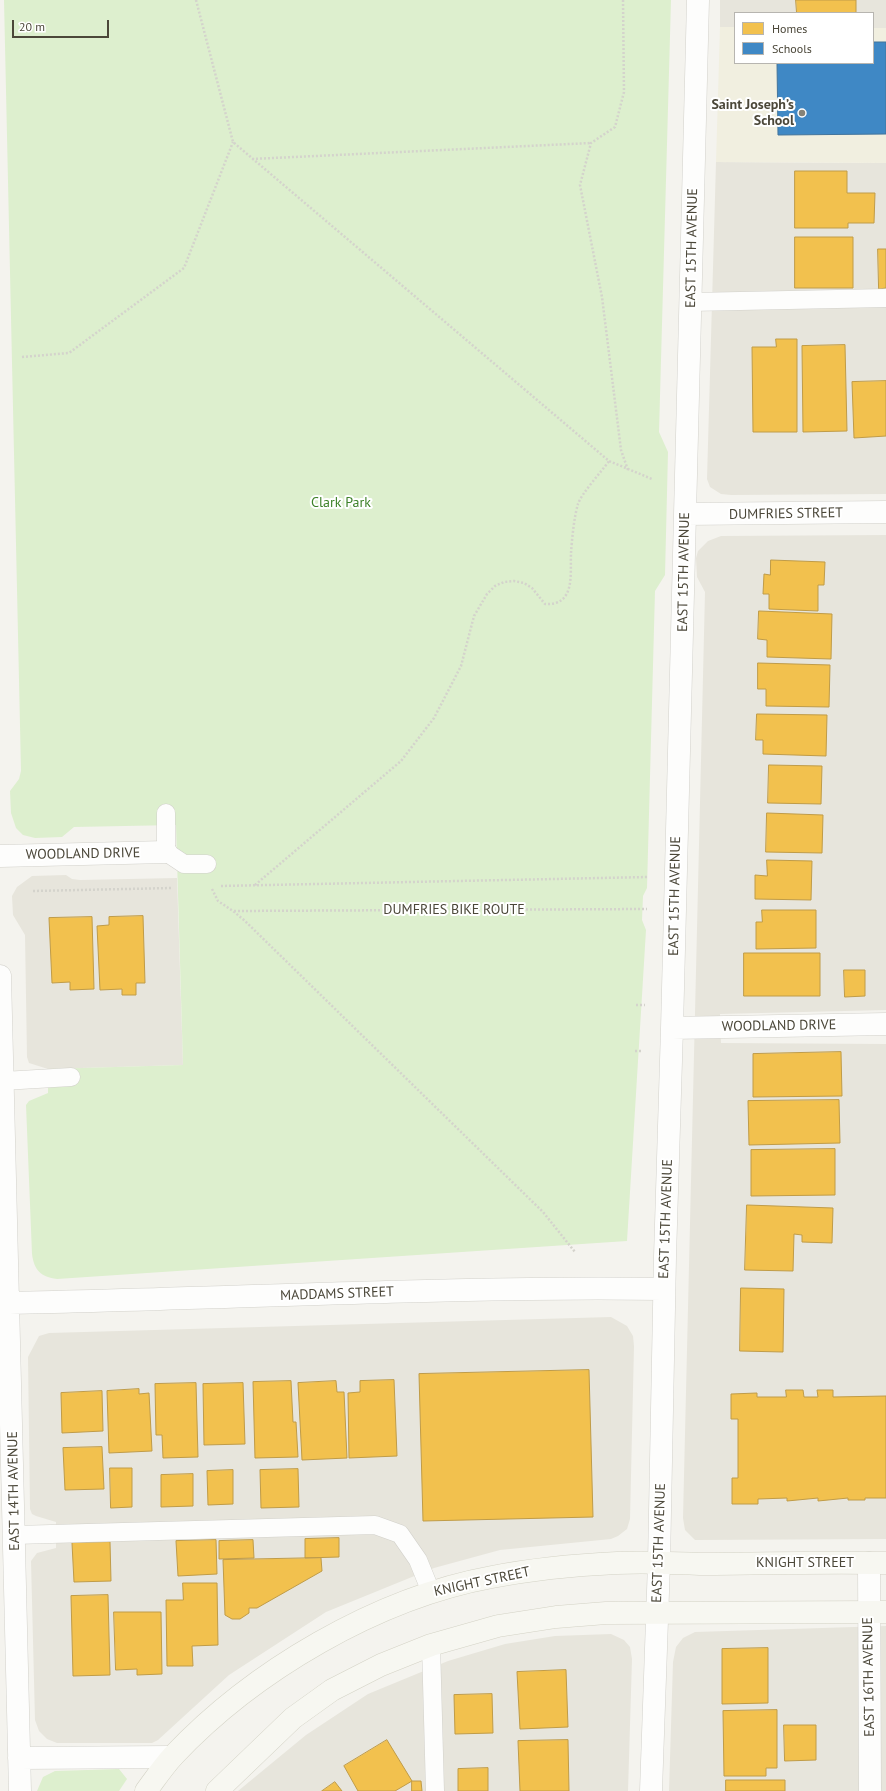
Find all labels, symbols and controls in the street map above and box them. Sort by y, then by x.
scale bar [14,12,111,38]
legend [734,12,874,64]
text: 20 m [19,19,45,34]
text: Homes [772,21,807,36]
text: Schools [772,41,812,56]
place label: Saint Joseph’s School [711,97,794,130]
marker: Saint Joseph’s School [797,108,807,118]
street label: EAST 15TH AVENUE [683,188,701,308]
park label: Clark Park [311,495,371,511]
street label: DUMFRIES STREET [729,505,843,523]
street label: EAST 15TH AVENUE [675,512,693,632]
street label: EAST 15TH AVENUE [666,836,684,956]
street label: WOODLAND DRIVE [26,845,140,863]
street label: DUMFRIES BIKE ROUTE [383,902,525,918]
street label: WOODLAND DRIVE [722,1017,836,1035]
street label: EAST 15TH AVENUE [656,1159,676,1279]
street label: MADDAMS STREET [280,1284,394,1304]
street label: EAST 14TH AVENUE [5,1431,23,1551]
street label: EAST 15TH AVENUE [649,1483,669,1603]
street label: KNIGHT STREET [756,1555,854,1571]
street label: KNIGHT STREET [432,1564,532,1600]
street label: EAST 16TH AVENUE [860,1617,878,1737]

